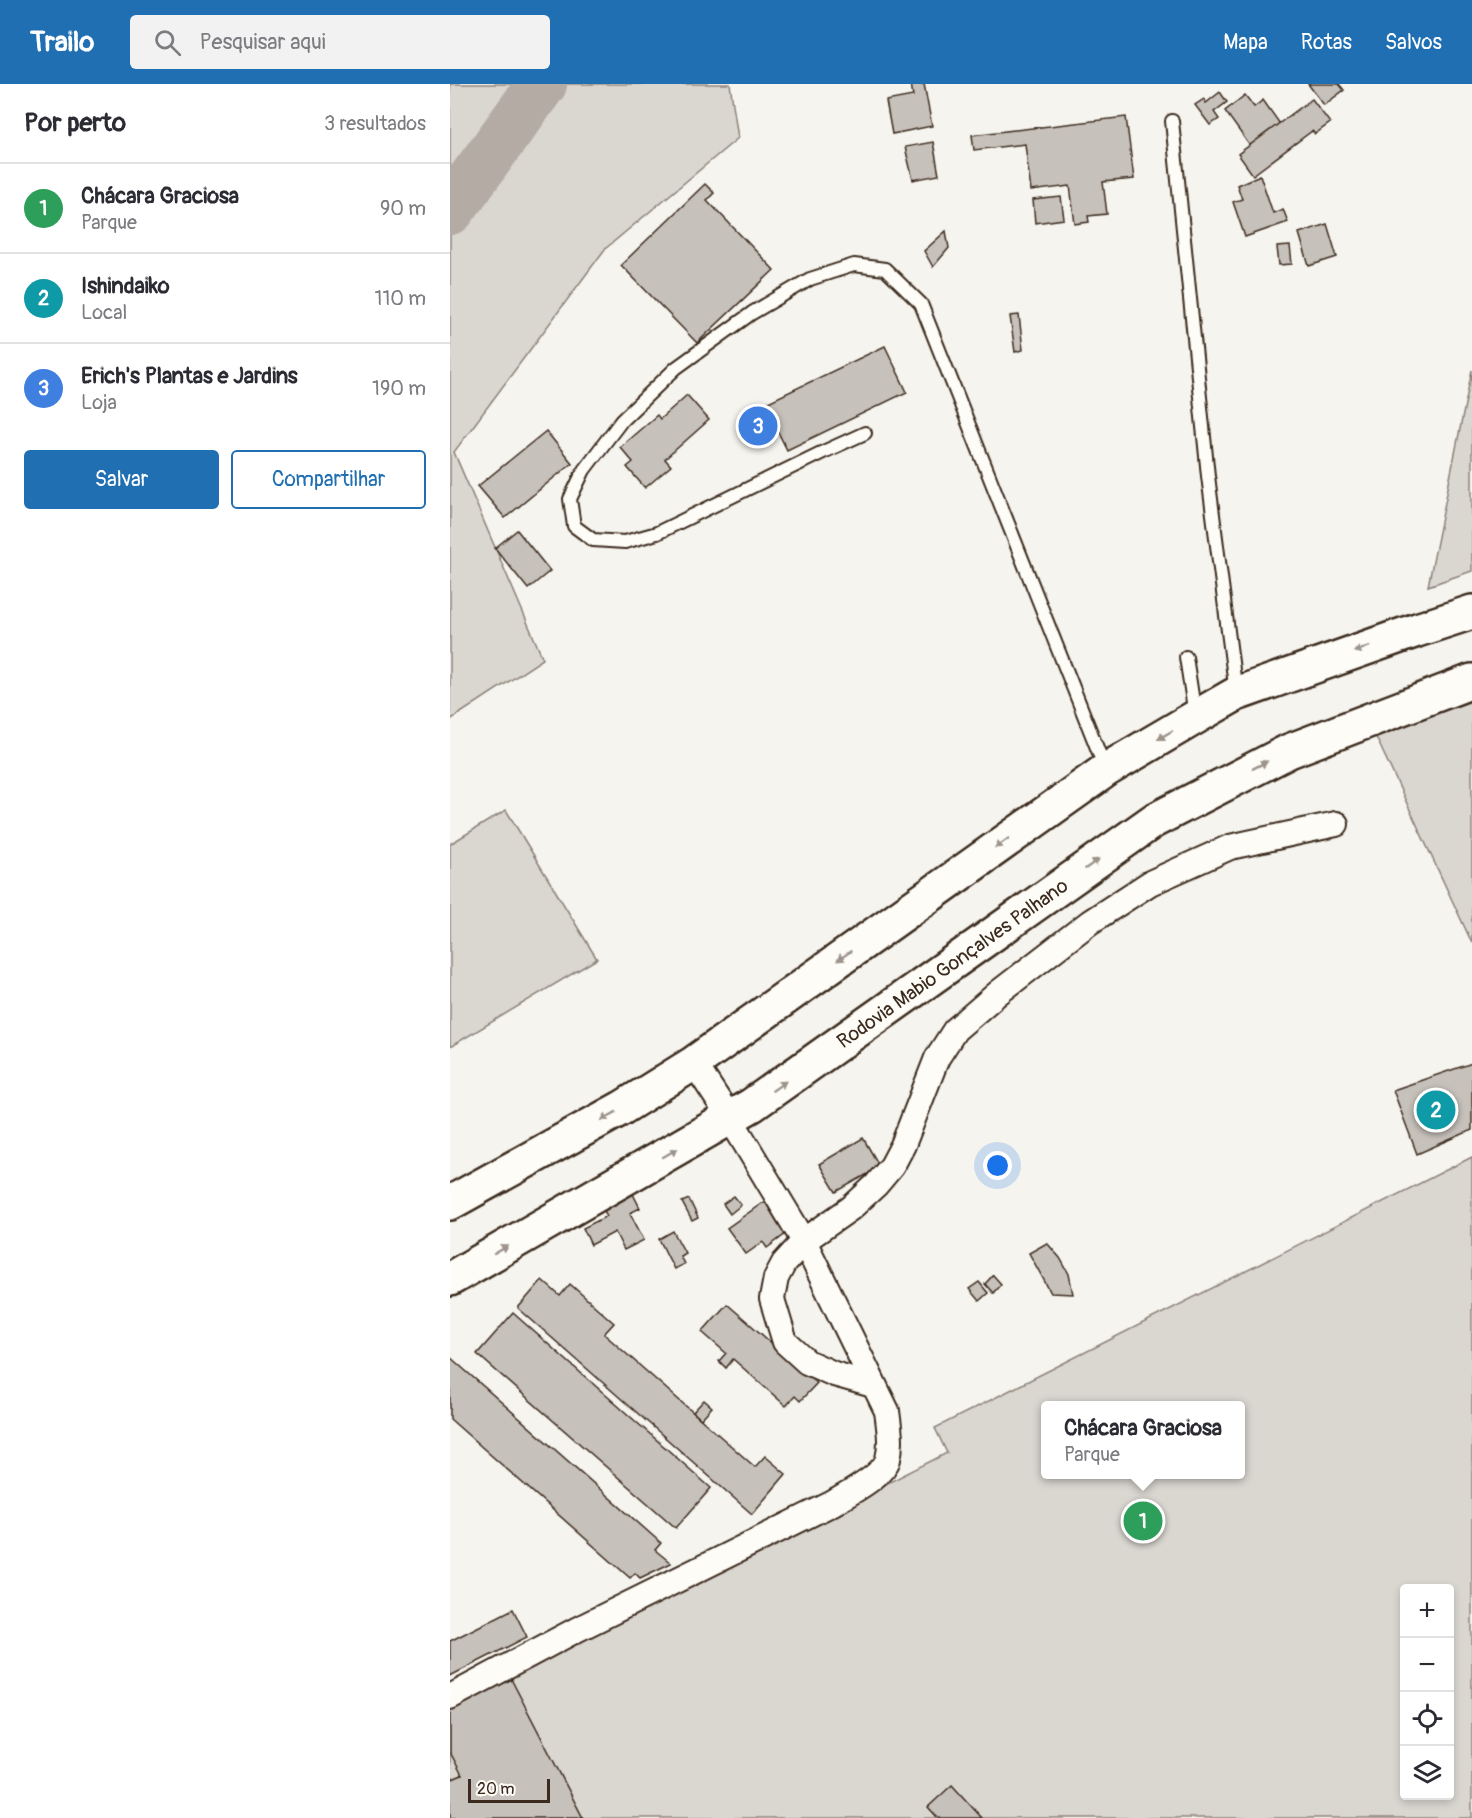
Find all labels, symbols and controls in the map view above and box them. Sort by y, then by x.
search box [130,15,550,69]
text: Trailo [30,25,94,60]
icon: search [151,26,184,59]
text: Pesquisar aqui [199,28,326,56]
text: Mapa [1223,29,1268,56]
text: Rotas [1301,29,1352,56]
text: Salvos [1385,29,1442,56]
text: Por perto [24,107,126,139]
text: 3 resultados [324,111,426,136]
text: Chácara Graciosa [81,182,239,210]
text: 1 [40,196,47,221]
text: 90 m [380,196,426,221]
text: Parque [81,210,137,235]
text: Ishindaiko [81,272,170,300]
text: 2 [38,286,49,311]
text: 110 m [375,286,426,311]
text: Local [81,300,127,325]
text: Erich's Plantas e Jardins [81,362,298,390]
text: 3 [38,376,49,401]
text: 190 m [372,376,426,401]
text: Loja [81,390,117,415]
pin: 3 [738,404,778,448]
button: Salvar [24,450,219,509]
button: Compartilhar [231,450,426,509]
one-way arrow [1353,645,1371,655]
one-way arrow [1156,730,1173,740]
one-way arrow [1252,761,1269,770]
one-way arrow [995,837,1011,849]
one-way arrow [1084,858,1100,870]
street label: Rodovia Mabio Gonçalves Palhano [832,873,1073,1054]
one-way arrow [836,950,852,962]
one-way arrow [771,1080,787,1092]
pin: 2 [1416,1088,1456,1132]
one-way arrow [600,1111,617,1121]
one-way arrow [661,1148,678,1158]
your location [983,1151,1012,1180]
one-way arrow [493,1245,510,1255]
popup [1041,1401,1245,1479]
text: Chácara Graciosa [1064,1414,1222,1442]
text: Parque [1064,1442,1120,1467]
pin: 1 [1124,1498,1162,1544]
map controls [1400,1584,1454,1800]
button: + [1400,1584,1454,1638]
button: − [1400,1638,1454,1692]
button: locate [1400,1692,1454,1746]
button: layers [1400,1746,1454,1800]
scale bar [468,1776,550,1804]
text: 20 m [477,1779,515,1799]

